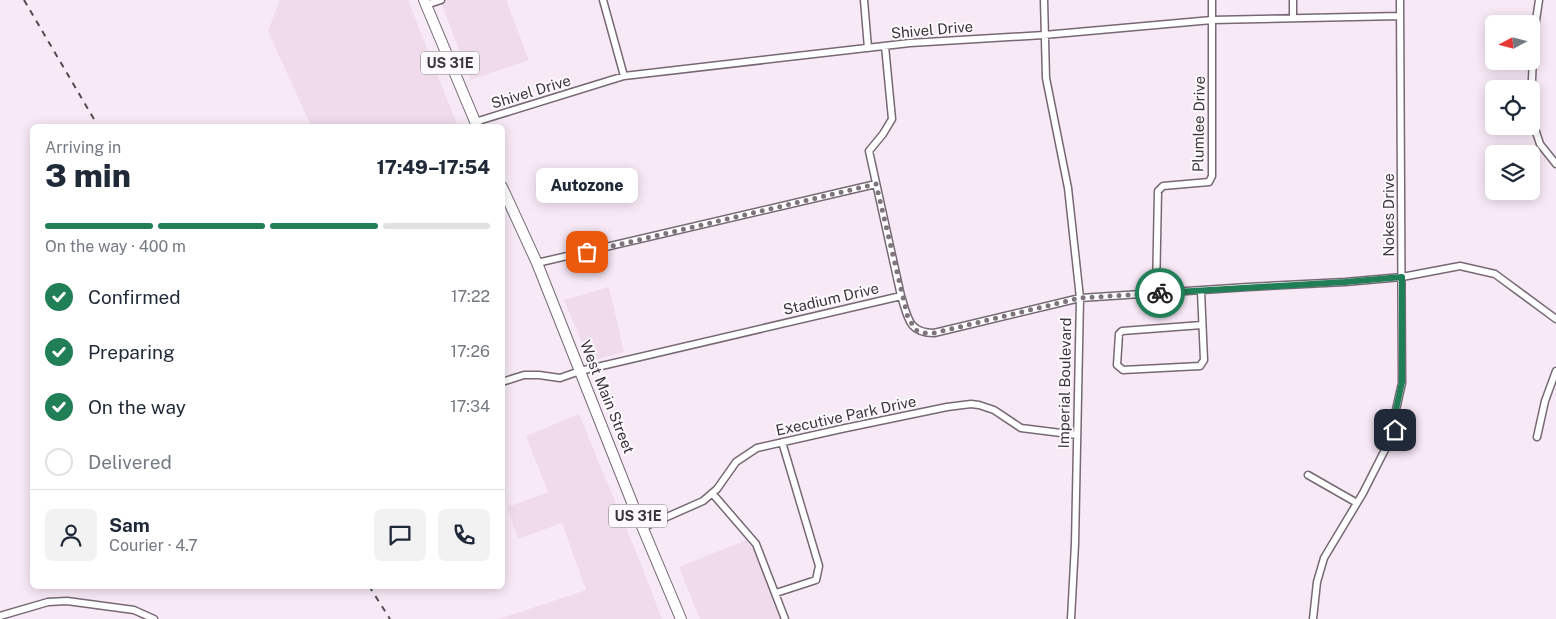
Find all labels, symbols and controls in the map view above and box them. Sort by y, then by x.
north arrow [1485,15,1540,70]
map controls [1485,15,1540,200]
street label: Shivel Drive [890,17,974,42]
road number: US 31E [421,52,479,74]
street label: Shivel Drive [489,71,573,112]
street label: Plumlee Drive [1189,76,1208,172]
button: locate [1485,80,1540,135]
text: Arriving in [45,138,121,157]
button: layers [1485,145,1540,200]
text: 17:49–17:54 [376,156,490,178]
text: 3 min [45,157,131,194]
callout: Autozone [536,167,638,202]
street label: Nokes Drive [1380,173,1397,257]
text: Autozone [551,176,623,195]
pin [566,231,608,273]
text: On the way · 400 m [45,237,186,256]
icon: bag [573,238,601,266]
courier [1135,268,1185,318]
street label: Stadium Drive [781,279,881,318]
icon: bike [1146,279,1174,307]
icon: check [45,283,73,311]
text: Confirmed [88,286,181,308]
text: 17:22 [451,287,490,306]
street label: Imperial Boulevard [1055,317,1074,449]
icon: check [45,338,73,366]
street label: West Main Street [577,338,638,456]
text: Preparing [88,341,175,363]
text: 17:26 [450,342,490,361]
street label: Executive Park Drive [774,392,918,439]
icon: check [45,393,73,421]
text: On the way [88,396,186,418]
text: 17:34 [450,397,490,416]
pin [1374,409,1416,451]
icon: home [1381,416,1409,444]
text: Delivered [88,451,172,473]
road number: US 31E [609,504,667,528]
button: person [45,509,97,561]
button: chat [374,509,426,561]
button: phone [438,509,490,561]
text: Sam [109,514,150,536]
text: Courier · 4.7 [109,536,198,555]

